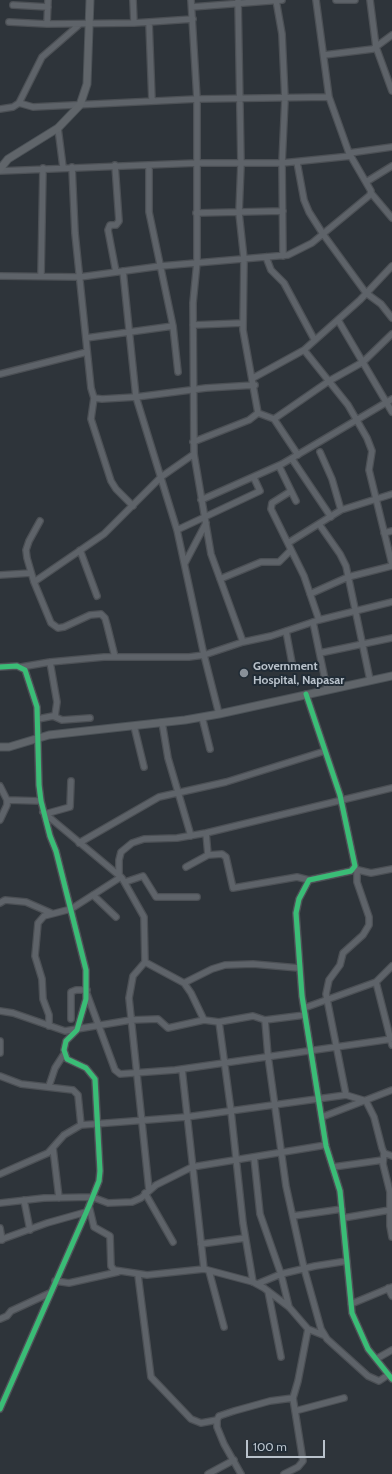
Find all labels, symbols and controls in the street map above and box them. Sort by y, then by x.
place label: Government Hospital, Napasar [253,659,344,687]
marker: Government Hospital, Napasar [238,667,250,679]
scale bar [248,1432,327,1458]
text: 100 m [253,1439,287,1454]

